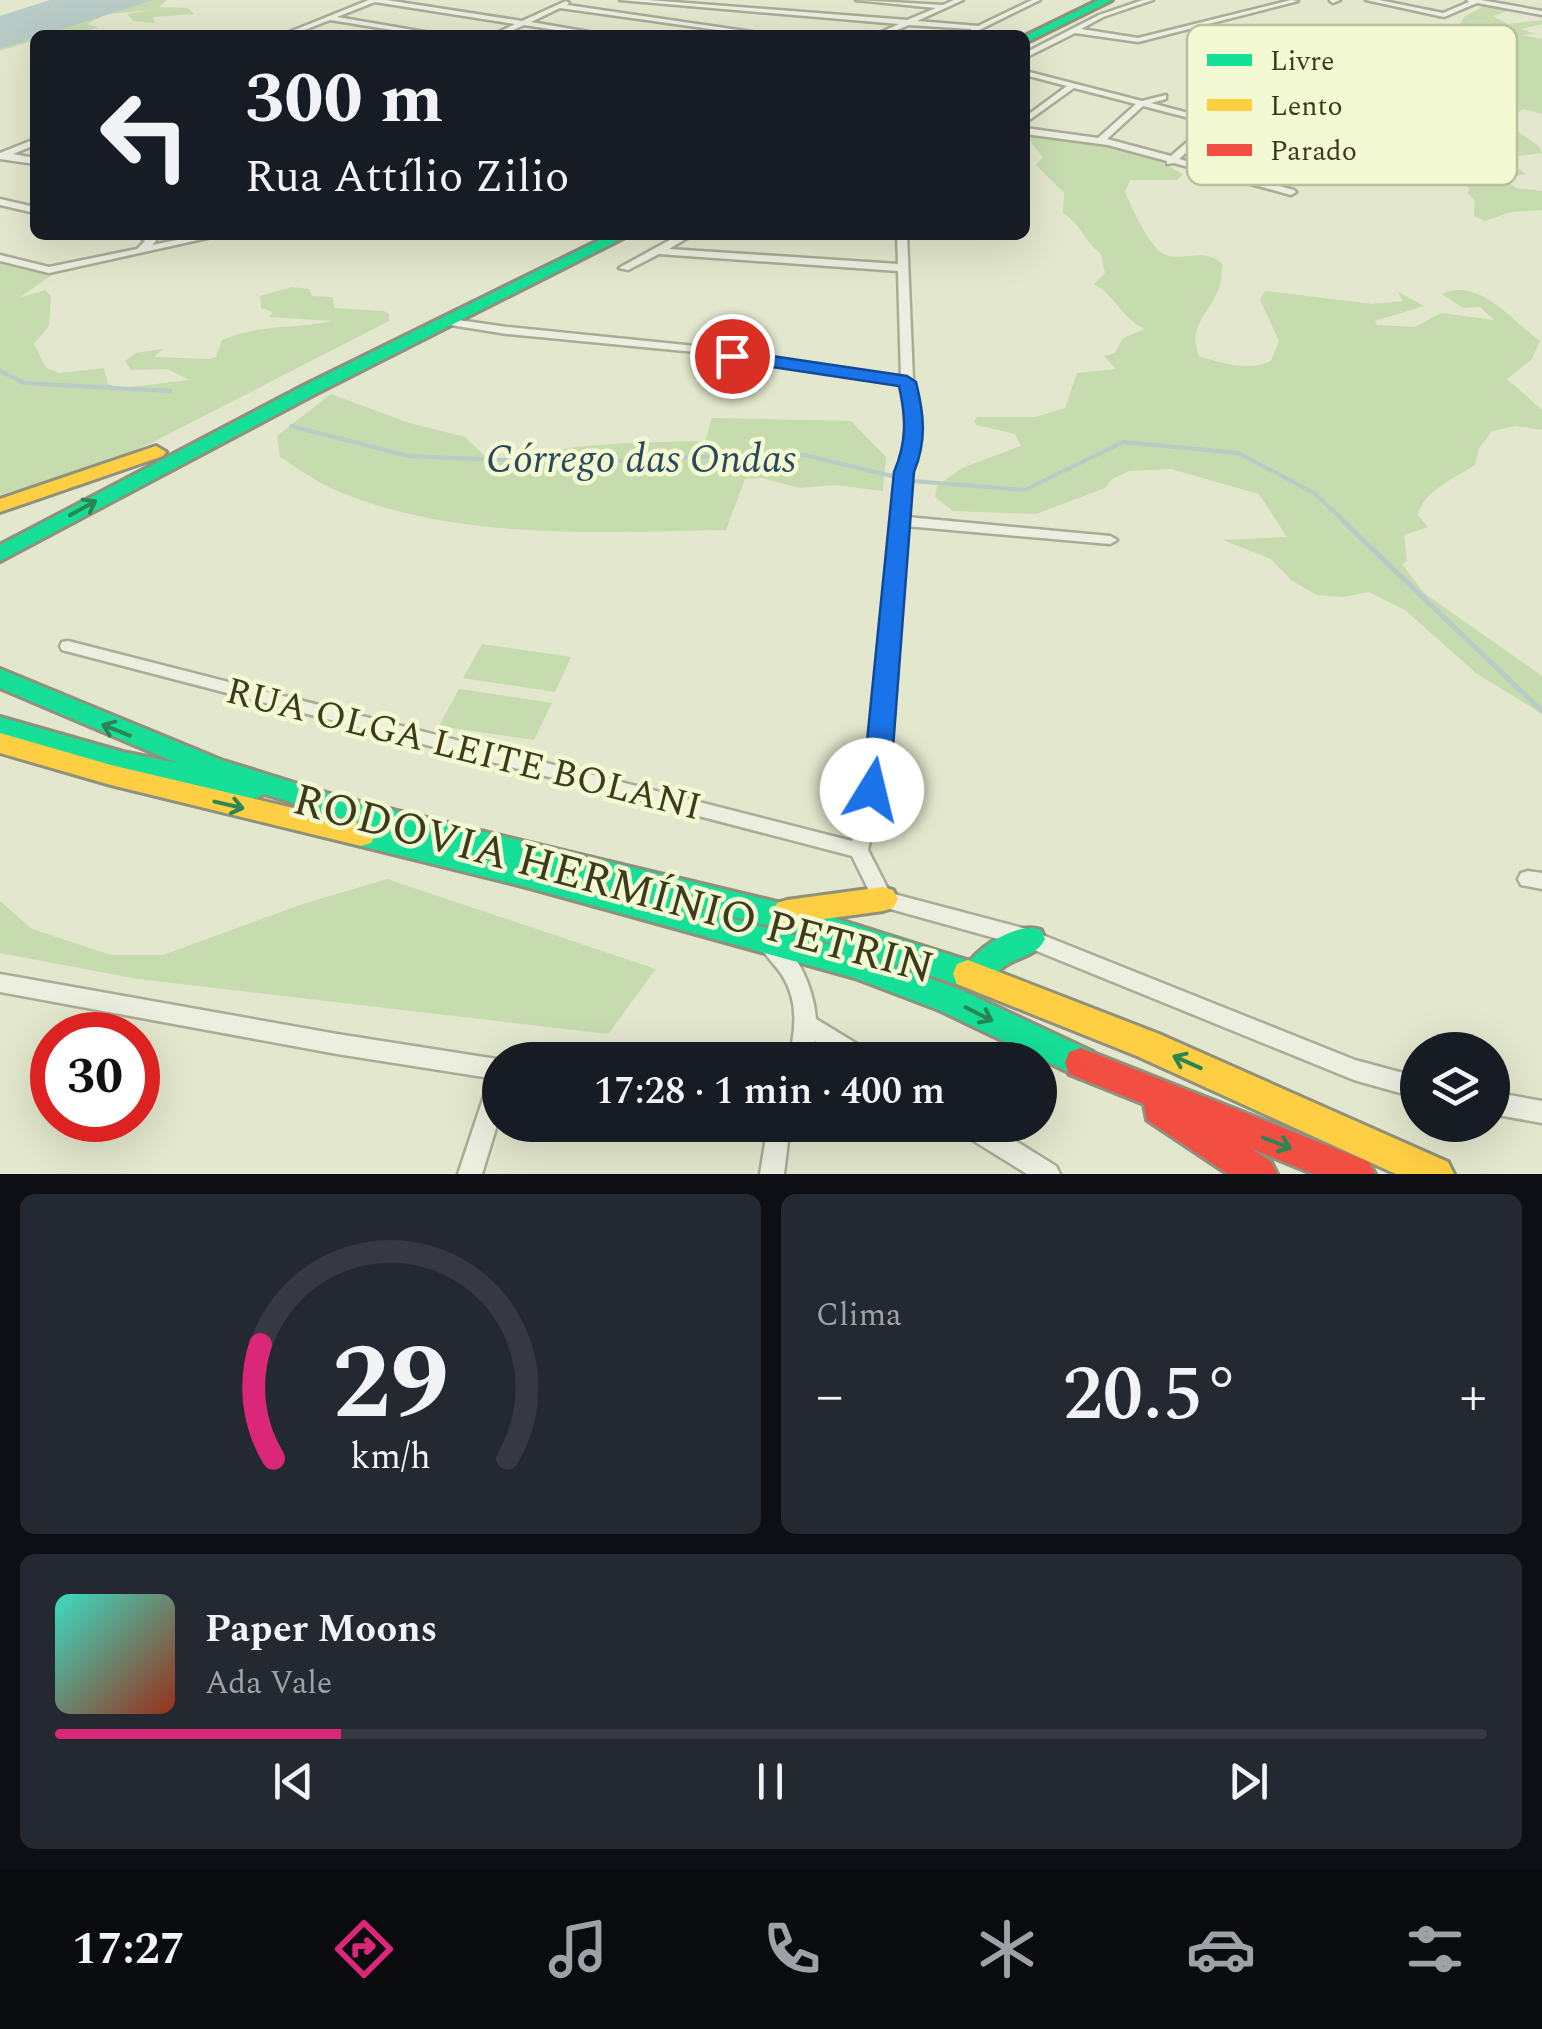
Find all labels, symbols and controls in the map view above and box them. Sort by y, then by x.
legend [1187,25,1517,185]
text: Livre [1270,40,1335,83]
text: 300 m [245,47,443,153]
icon: left [80,70,210,200]
text: Lento [1270,85,1343,128]
text: Parado [1270,130,1357,173]
text: Rua Attílio Zilio [245,143,569,212]
pin [690,314,775,399]
icon: arrive [705,329,760,384]
water label: Córrego das Ondas [486,430,796,491]
one-way arrow [68,497,97,517]
street label: RUA OLGA LEITE BOLANI [220,663,707,837]
one-way arrow [102,719,132,737]
position arrow [820,738,924,842]
street label: RODOVIA HERMÍNIO PETRIN [285,766,941,1003]
one-way arrow [212,797,244,815]
one-way arrow [963,1005,993,1024]
speed limit sign: 30 [30,1012,160,1142]
map controls [1400,1032,1510,1142]
button: layers [1400,1032,1510,1142]
one-way arrow [1172,1052,1203,1070]
text: 17:28 · 1 min · 400 m [594,1063,945,1121]
one-way arrow [1261,1135,1292,1153]
text: Clima [816,1291,902,1340]
text: 29 [332,1306,449,1464]
text: 20.5° [1063,1339,1240,1453]
text: − [816,1355,844,1438]
text: + [1459,1355,1487,1438]
text: km/h [350,1430,431,1485]
text: Paper Moons [205,1601,437,1659]
text: Ada Vale [205,1659,332,1708]
icon: previous [266,1754,321,1809]
icon: pause [743,1754,798,1809]
icon: next [1221,1754,1276,1809]
icon: directions [329,1914,399,1984]
icon: music [543,1914,613,1984]
icon: phone [757,1914,827,1984]
icon: climate [972,1914,1042,1984]
icon: car [1186,1914,1256,1984]
icon: filters [1400,1914,1470,1984]
text: 17:27 [72,1915,185,1984]

